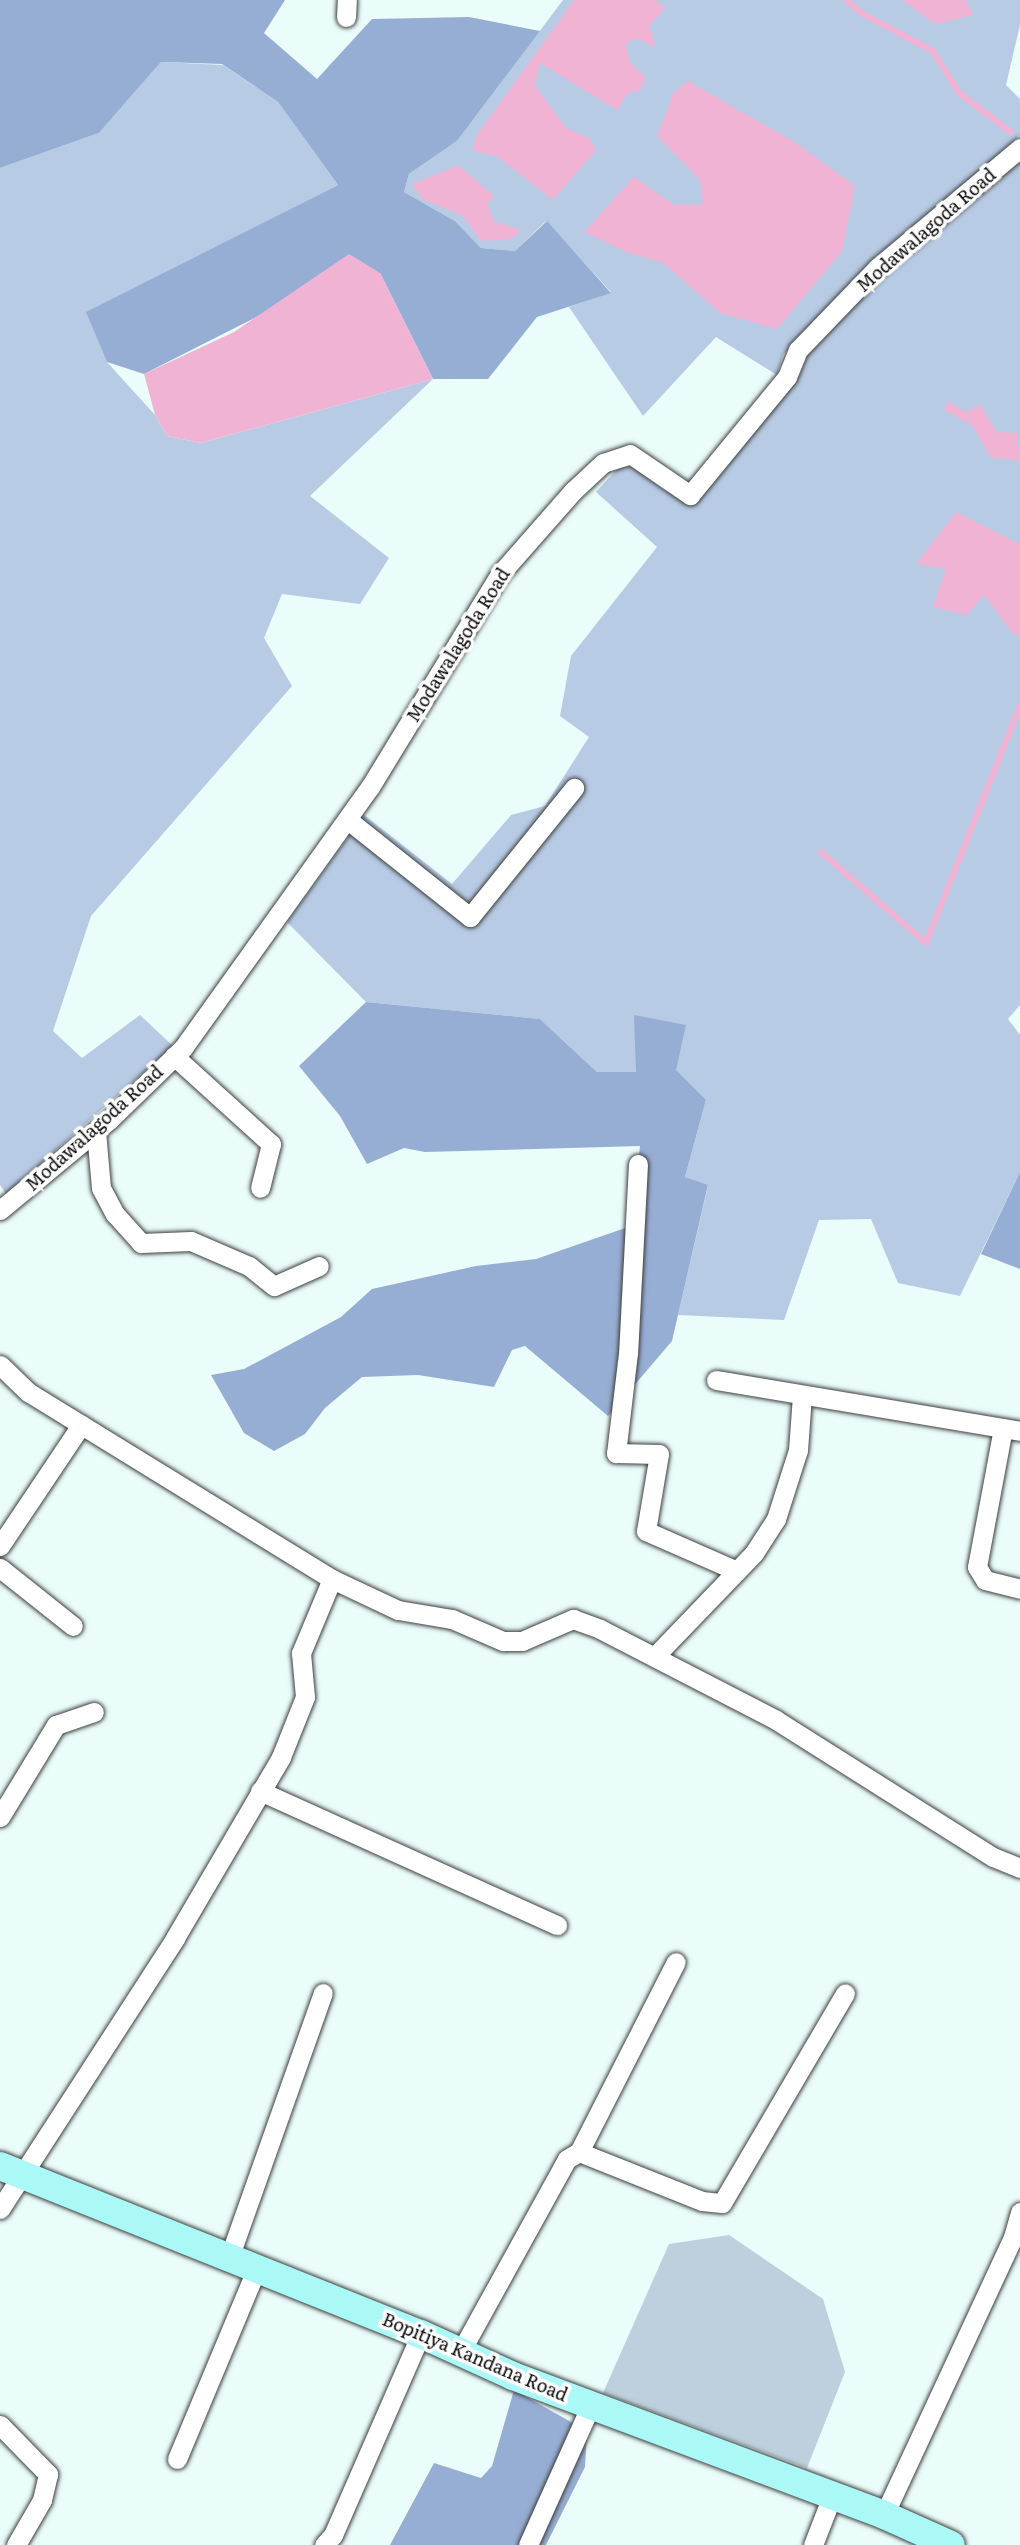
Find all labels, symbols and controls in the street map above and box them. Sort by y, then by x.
street label: Modawalagoda Road [852,164,1000,296]
street label: Modawalagoda Road [402,564,514,726]
street label: Modawalagoda Road [21,1061,167,1195]
street label: Bopitiya Kandana Road [379,2308,571,2406]

